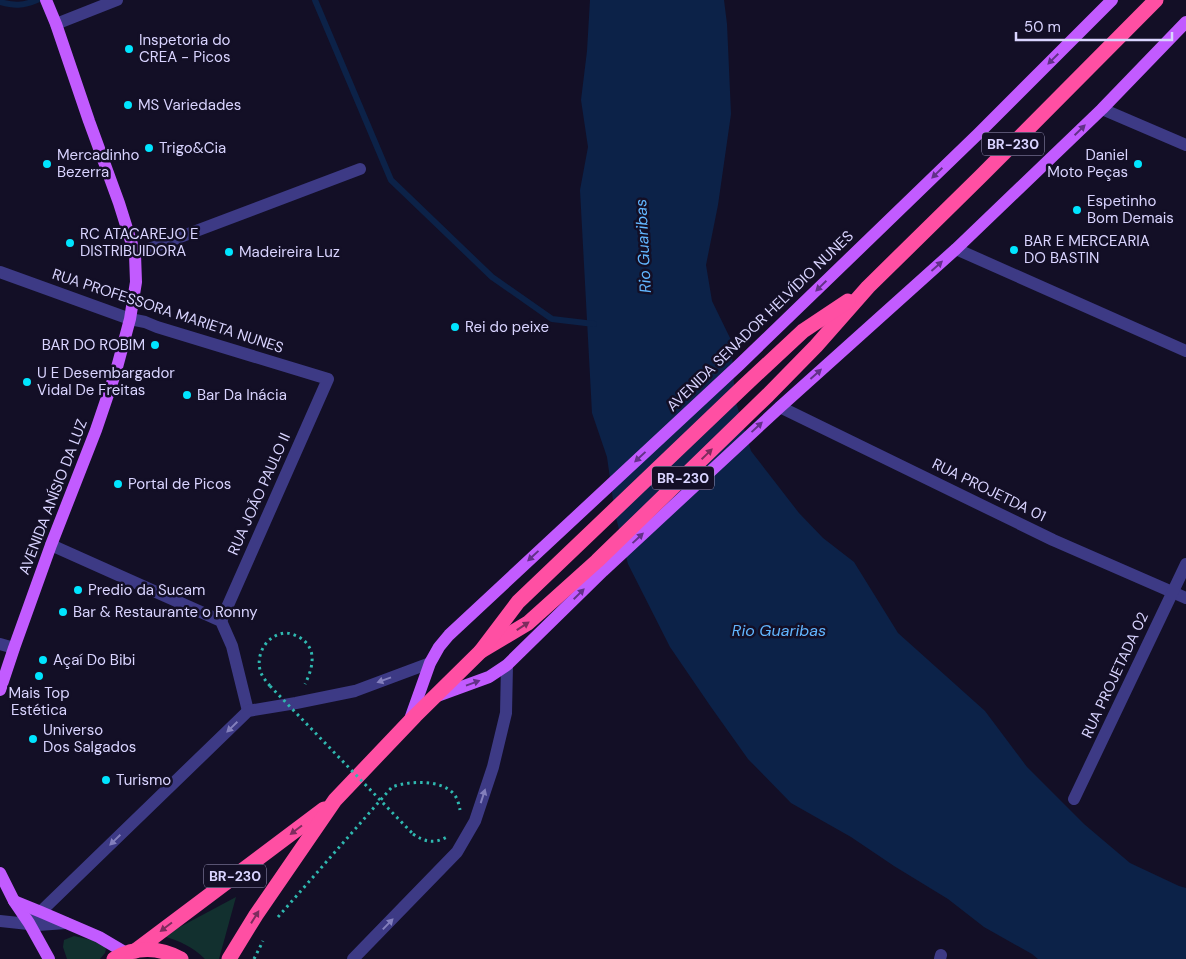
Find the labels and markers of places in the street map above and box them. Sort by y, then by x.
place label: Inspetoria do CREA - Picos [139,30,231,67]
marker: Inspetoria do CREA - Picos [123,43,135,55]
place label: MS Variedades [138,95,241,115]
marker: MS Variedades [122,99,134,111]
place label: Trigo&Cia [159,138,226,158]
marker: Trigo&Cia [143,142,155,154]
place label: Mercadinho Bezerra [57,145,139,182]
place label: Daniel Moto Peças [1047,145,1128,182]
marker: Mercadinho Bezerra [41,158,53,170]
marker: Daniel Moto Peças [1132,158,1144,170]
place label: Espetinho Bom Demais [1087,191,1174,228]
marker: Espetinho Bom Demais [1071,204,1083,216]
place label: RC ATACAREJO E DISTRIBUIDORA [80,224,198,261]
place label: BAR E MERCEARIA DO BASTIN [1024,231,1150,268]
marker: RC ATACAREJO E DISTRIBUIDORA [64,237,76,249]
place label: Madeireira Luz [239,242,340,262]
marker: BAR E MERCEARIA DO BASTIN [1008,244,1020,256]
marker: Madeireira Luz [223,246,235,258]
place label: Rei do peixe [465,317,549,337]
marker: Rei do peixe [449,321,461,333]
place label: BAR DO ROBIM [42,335,145,355]
marker: BAR DO ROBIM [149,339,161,351]
place label: U E Desembargador Vidal De Freitas [37,363,175,400]
marker: U E Desembargador Vidal De Freitas [21,376,33,388]
place label: Bar Da Inácia [197,385,287,405]
marker: Bar Da Inácia [181,389,193,401]
place label: Portal de Picos [128,474,231,494]
marker: Portal de Picos [112,478,124,490]
place label: Predio da Sucam [88,580,205,600]
marker: Predio da Sucam [72,584,84,596]
place label: Bar & Restaurante o Ronny [73,602,258,622]
marker: Bar & Restaurante o Ronny [57,606,69,618]
place label: Açaí Do Bibi [53,650,135,670]
marker: Açaí Do Bibi [37,654,49,666]
marker: Mais Top Estética [33,670,45,682]
place label: Mais Top Estética [8,683,70,720]
place label: Universo Dos Salgados [43,720,136,757]
marker: Universo Dos Salgados [27,733,39,745]
place label: Turismo [116,770,171,790]
marker: Turismo [100,774,112,786]

